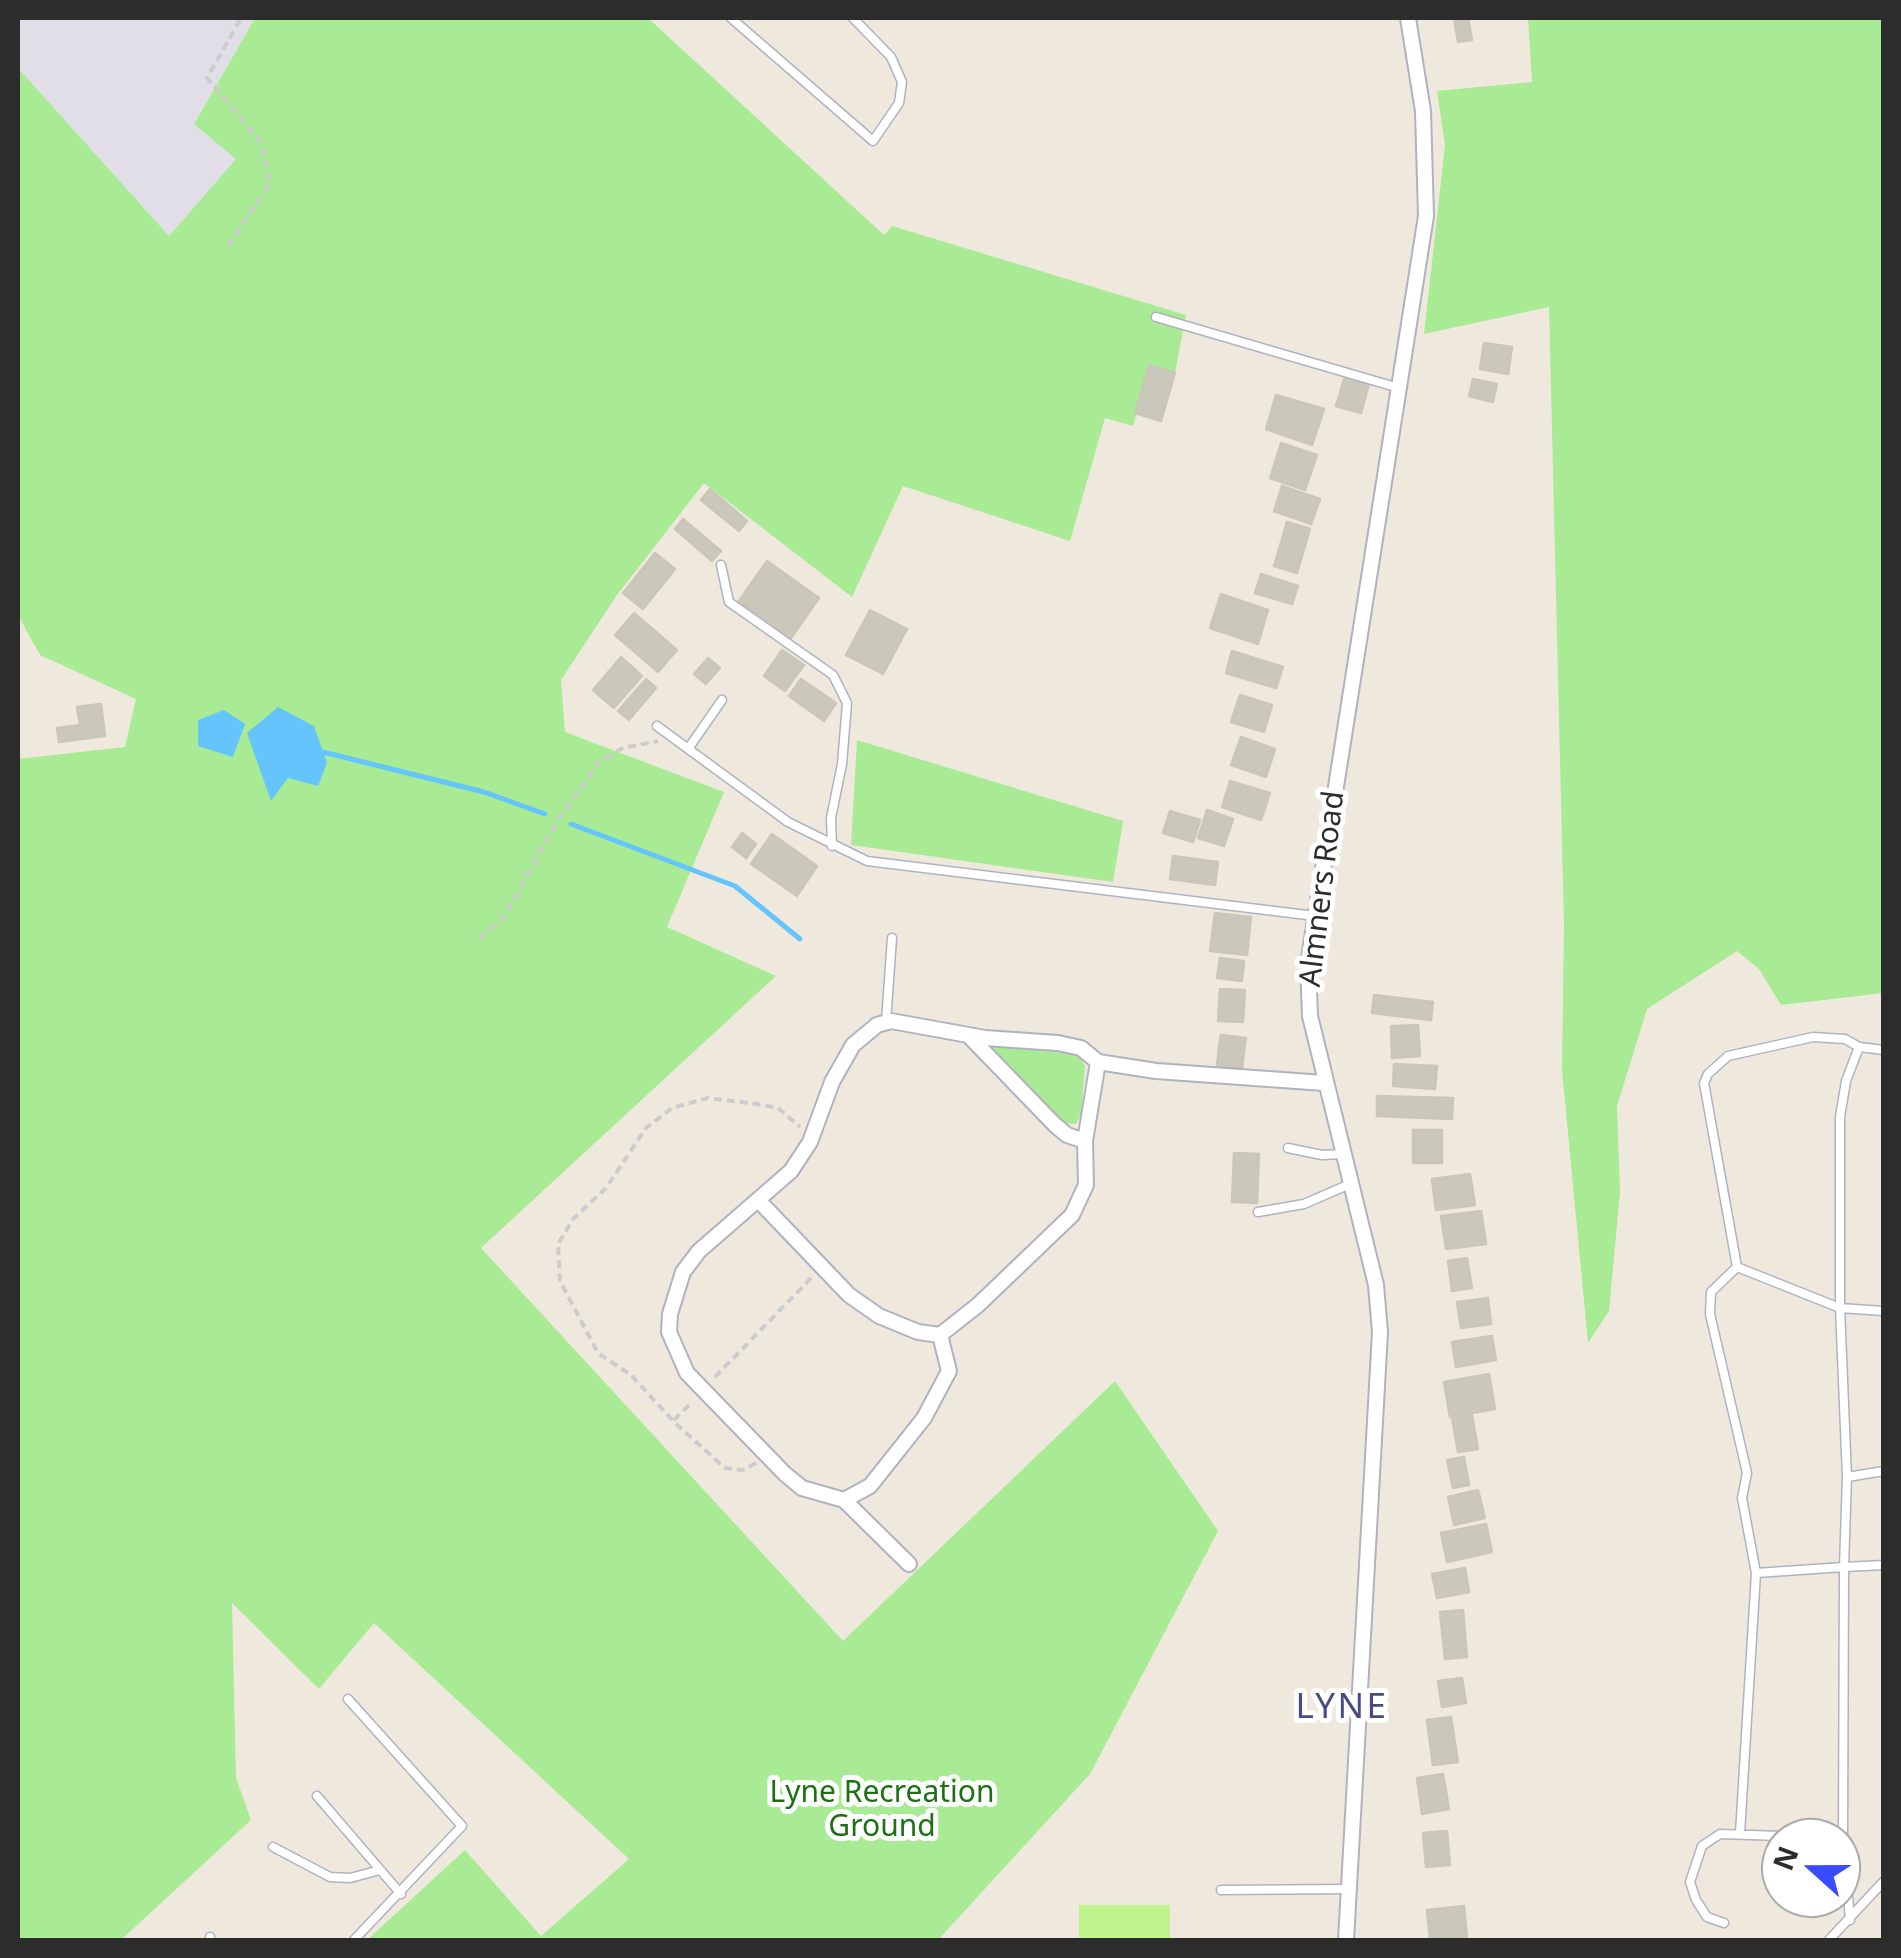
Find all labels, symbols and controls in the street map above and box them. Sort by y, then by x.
street label: Almners Road [1293,789,1353,989]
district label: LYNE [1295,1687,1389,1729]
park label: Lyne Recreation Ground [769,1775,995,1846]
north arrow [1761,1818,1861,1918]
text: N [1763,1841,1807,1875]

